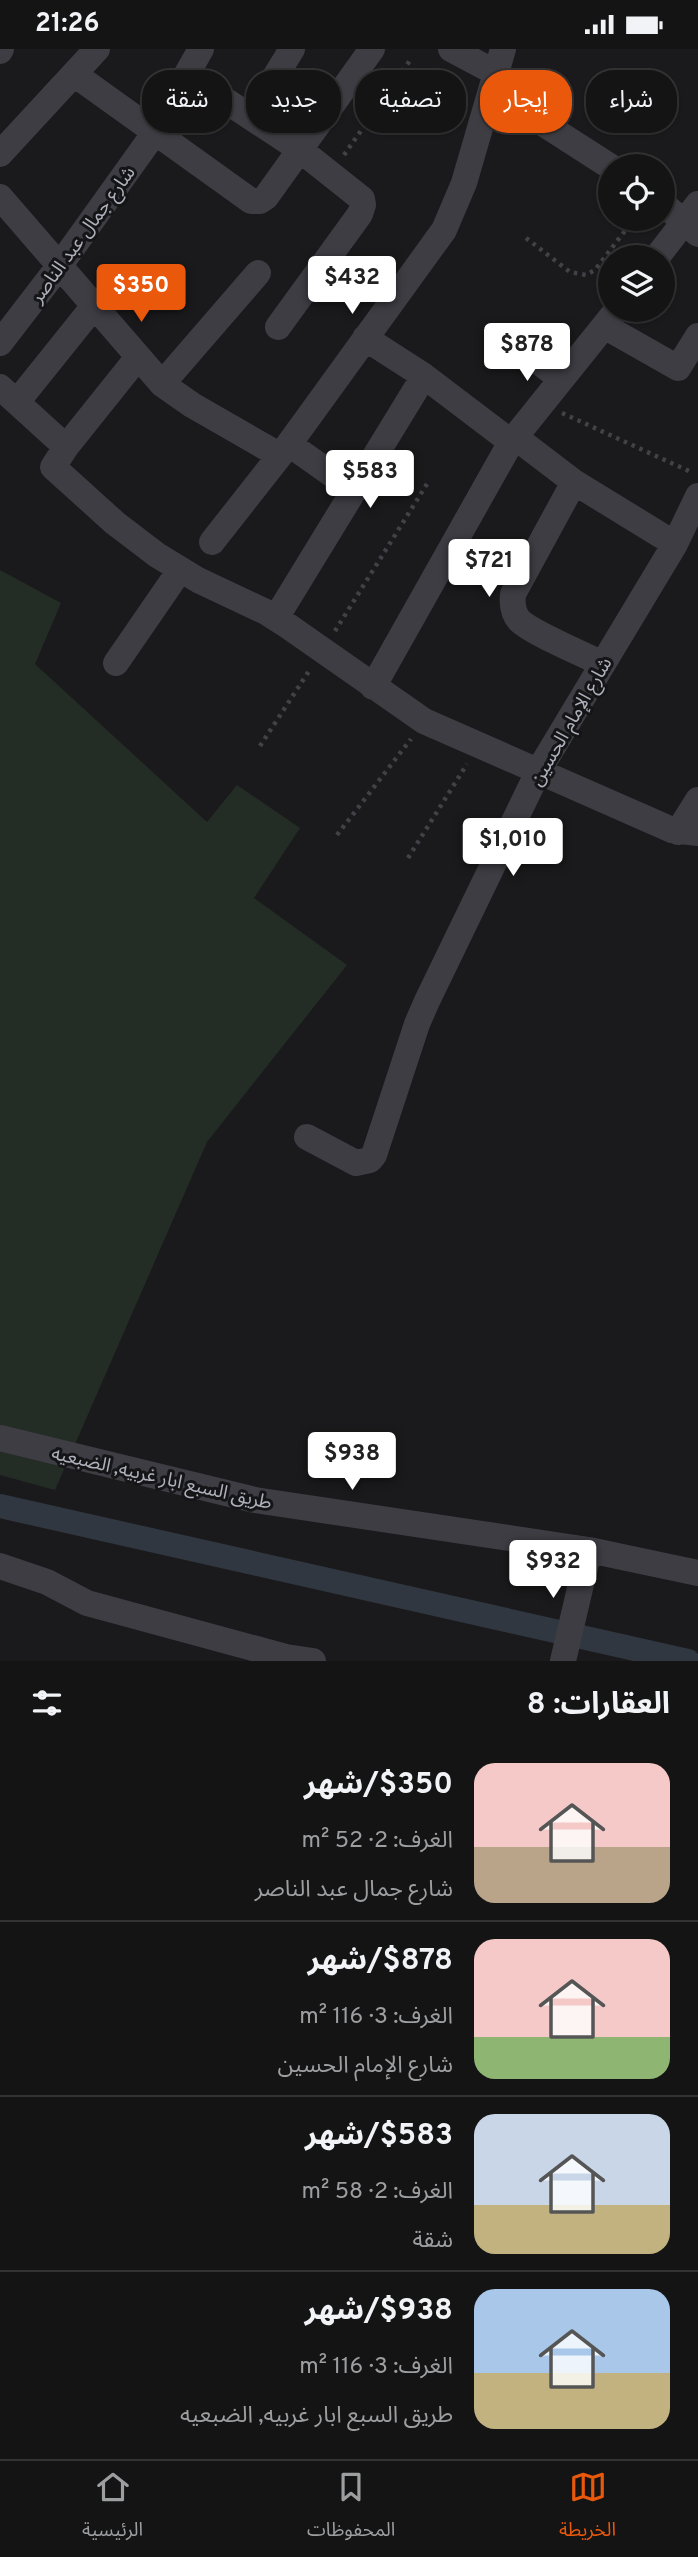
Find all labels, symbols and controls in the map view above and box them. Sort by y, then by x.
text: 21:26 [35,8,100,41]
chip: شقة [142,70,232,133]
chip: جديد [246,70,341,133]
chip: تصفية [355,70,466,133]
chip: إيجار [480,70,572,133]
chip: شراء [586,70,677,133]
map controls [598,154,675,322]
button: locate [598,154,675,231]
street label: شارع جمال عبد الناصر [25,162,141,309]
button: layers [598,245,675,322]
pin: $432 [311,257,393,316]
text: $432 [324,264,380,293]
pin: $350 [100,265,182,324]
text: $350 [113,272,169,301]
pin: $878 [486,323,568,383]
text: $878 [500,331,554,360]
pin: $583 [329,451,411,510]
text: $583 [342,458,398,487]
pin: $721 [448,539,530,599]
text: $721 [464,547,514,576]
street label: شارع الإمام الحسين [525,653,619,791]
pin: $1,010 [456,819,570,878]
text: $1,010 [479,826,547,855]
pin: $938 [311,1433,393,1492]
text: $938 [324,1440,380,1469]
street label: طريق السبع ابار غربيه, الضبعيه [49,1442,274,1517]
pin: $932 [512,1541,594,1600]
text: $932 [525,1548,581,1577]
icon: filters [28,1684,66,1722]
text: العقارات: 8 [527,1687,670,1724]
text: $350/شهر [304,1767,453,1804]
icon: home [530,1791,614,1875]
text: الغرف: 2 · 52 m² [302,1827,453,1856]
text: شارع جمال عبد الناصر [255,1876,453,1905]
text: $878/شهر [308,1943,453,1980]
icon: home [530,1967,614,2051]
text: الغرف: 3 · 116 m² [299,2003,453,2032]
text: شارع الإمام الحسين [278,2052,453,2081]
text: $583/شهر [305,2118,453,2155]
icon: home [530,2142,614,2226]
text: الغرف: 2 · 58 m² [302,2178,453,2207]
text: شقة [412,2227,453,2256]
text: $938/شهر [305,2293,453,2330]
icon: home [530,2317,614,2401]
text: الغرف: 3 · 116 m² [299,2353,453,2382]
text: طريق السبع ابار غربيه, الضبعيه [180,2402,453,2431]
tab: الرئيسية [82,2468,143,2550]
tab: المحفوظات [307,2468,395,2550]
tab: الخريطة [559,2468,616,2550]

